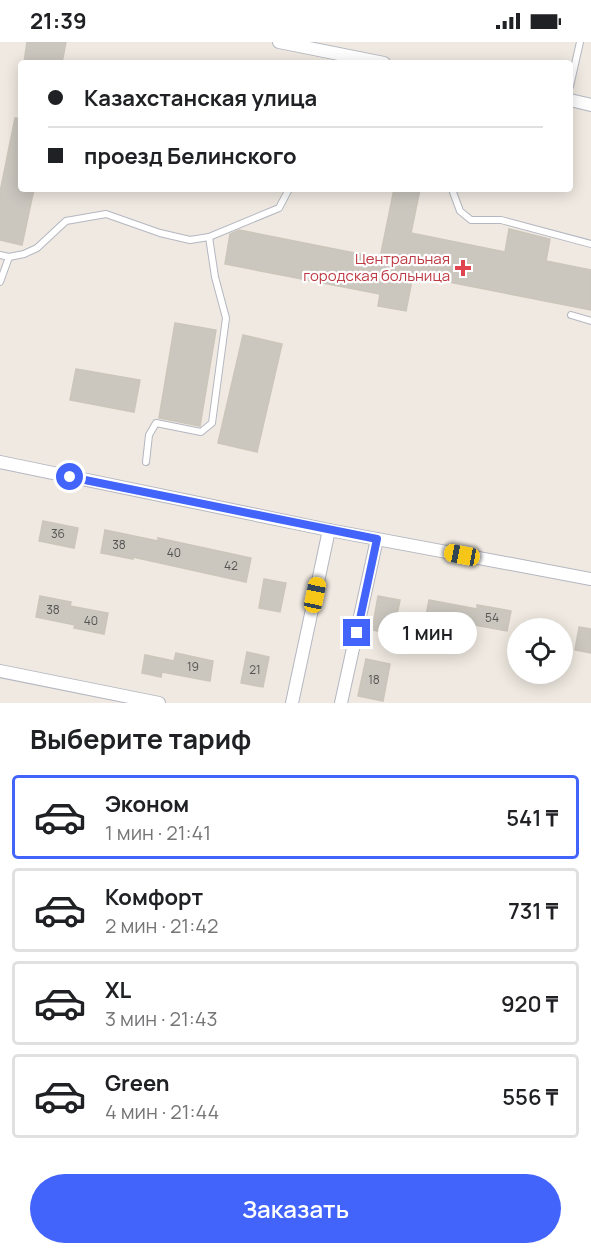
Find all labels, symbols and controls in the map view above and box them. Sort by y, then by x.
text: 21:39 [30,6,87,36]
text: Казахстанская улица [84,83,317,113]
text: проезд Белинского [84,141,297,171]
place label: Центральная городская больница [303,248,450,286]
marker: Центральная городская больница [454,259,472,277]
route start [56,463,83,490]
house number: 36 [51,525,65,542]
house number: 38 [112,536,126,553]
car [443,543,481,567]
house number: 40 [167,544,181,561]
house number: 42 [224,557,238,574]
car [302,576,328,614]
house number: 38 [46,601,60,618]
house number: 54 [485,609,499,626]
house number: 40 [84,612,98,629]
callout: 1 мин [378,612,477,654]
map controls [507,618,573,684]
button: locate [507,618,573,684]
route end [343,619,370,646]
text: 1 мин [402,619,453,646]
house number: 19 [187,658,199,675]
house number: 21 [249,661,261,678]
house number: 18 [368,671,380,688]
text: Выберите тариф [30,720,251,757]
text: Эконом [105,789,189,819]
icon: car [33,790,87,844]
text: 541 ₸ [506,803,558,833]
text: 1 мин · 21:41 [105,819,211,846]
text: Комфорт [105,882,203,912]
icon: car [33,883,87,937]
text: 731 ₸ [508,896,558,926]
text: 2 мин · 21:42 [105,912,218,939]
text: XL [105,975,131,1005]
icon: car [33,976,87,1030]
text: 920 ₸ [501,989,558,1019]
text: 3 мин · 21:43 [105,1005,218,1032]
text: Green [105,1068,170,1098]
icon: car [33,1069,87,1123]
text: 556 ₸ [502,1082,558,1112]
text: 4 мин · 21:44 [105,1098,219,1125]
button: Заказать [30,1174,561,1243]

